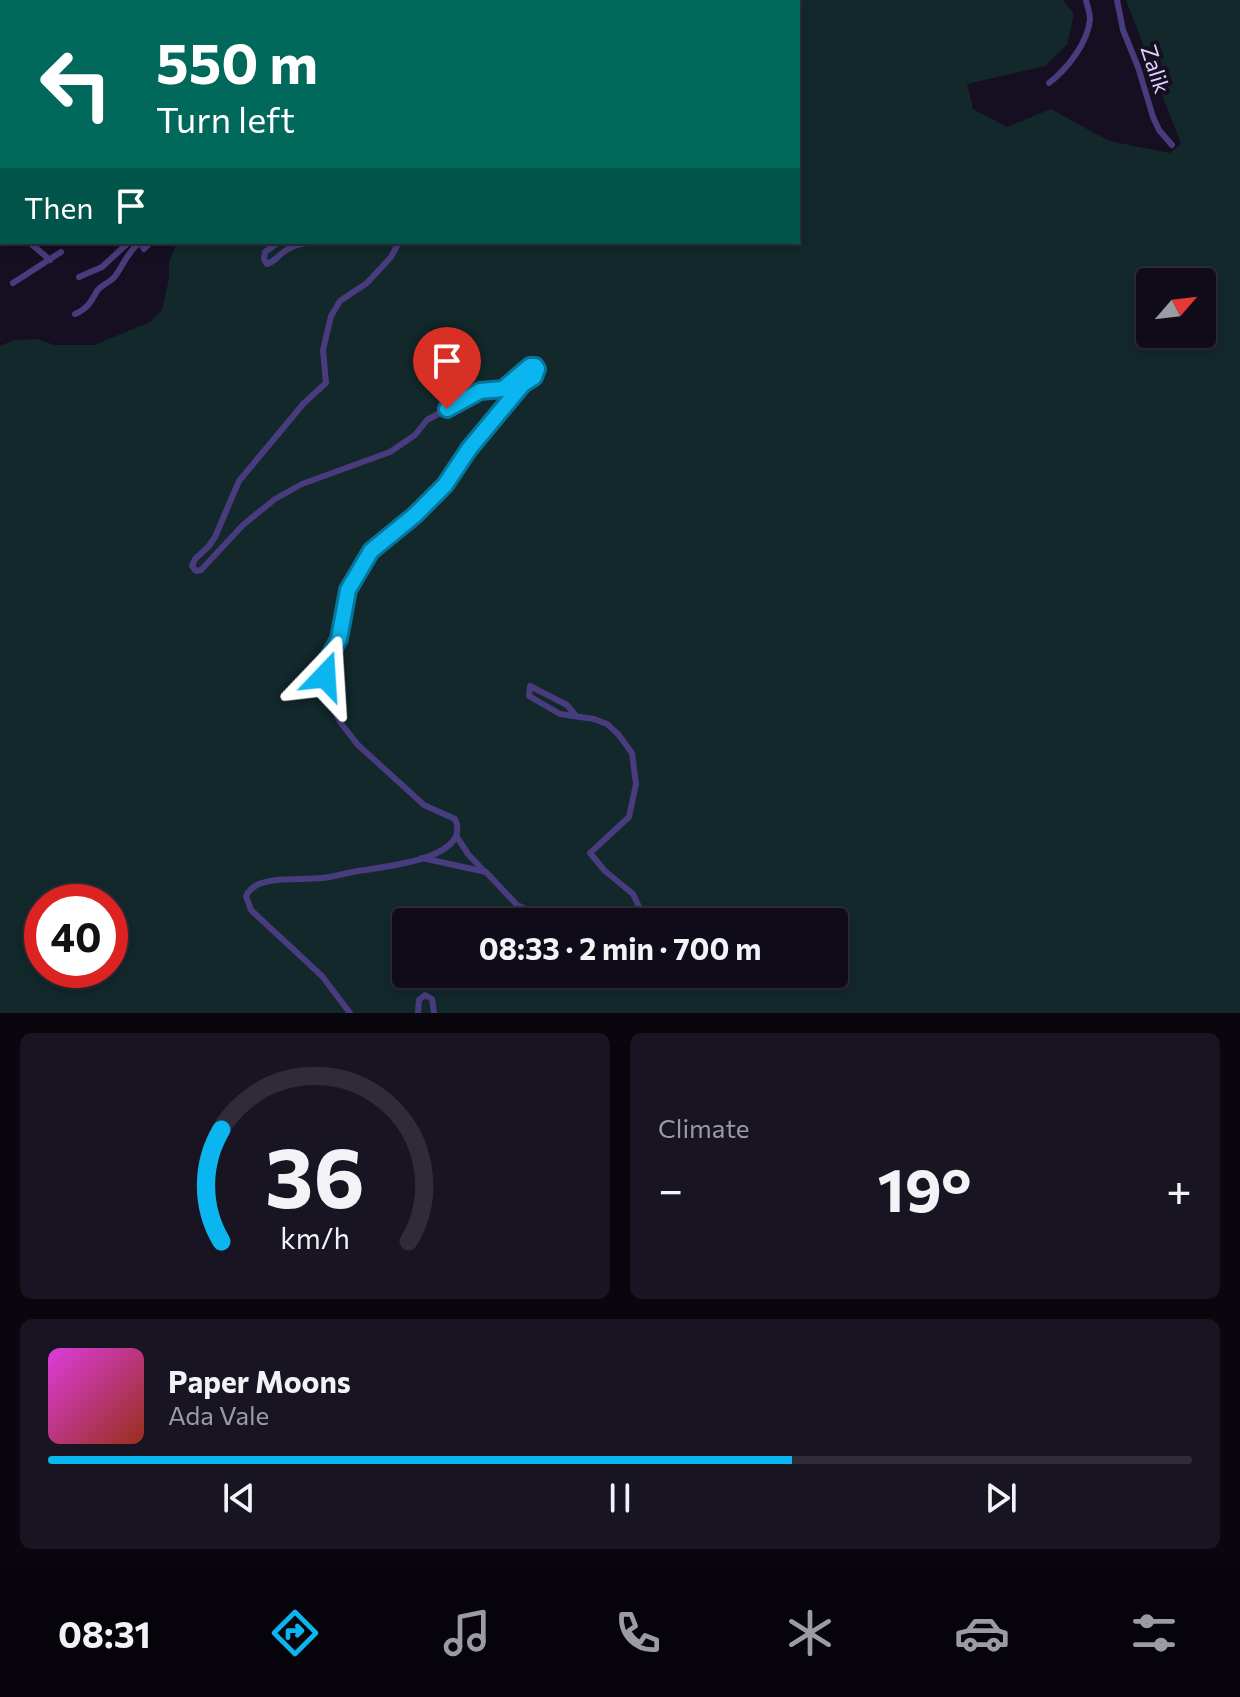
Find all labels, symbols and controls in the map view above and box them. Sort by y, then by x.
text: 550 m [156,27,318,96]
icon: left [24,32,128,136]
street label: Zalik [1136,41,1177,97]
text: Turn left [156,96,295,140]
icon: arrive [109,184,153,228]
text: Then [24,188,93,225]
north arrow [1136,268,1216,348]
map controls [1136,268,1216,348]
pin [413,327,481,409]
icon: arrive [425,339,469,383]
position arrow [283,634,367,718]
speed limit sign: 40 [24,884,128,988]
text: 08:33 · 2 min · 700 m [479,929,761,966]
text: Climate [658,1112,750,1143]
text: 36 [265,1123,365,1225]
text: 19° [877,1151,972,1224]
text: − [658,1161,683,1215]
text: + [1166,1161,1192,1215]
text: km/h [280,1220,350,1255]
text: Paper Moons [168,1362,351,1399]
text: Ada Vale [168,1399,269,1430]
icon: previous [217,1476,261,1520]
icon: pause [598,1476,642,1520]
icon: next [979,1476,1023,1520]
icon: directions [267,1605,323,1661]
icon: music [439,1605,495,1661]
icon: phone [610,1605,666,1661]
icon: climate [782,1605,838,1661]
icon: car [954,1605,1010,1661]
icon: filters [1126,1605,1182,1661]
text: 08:31 [58,1611,151,1655]

